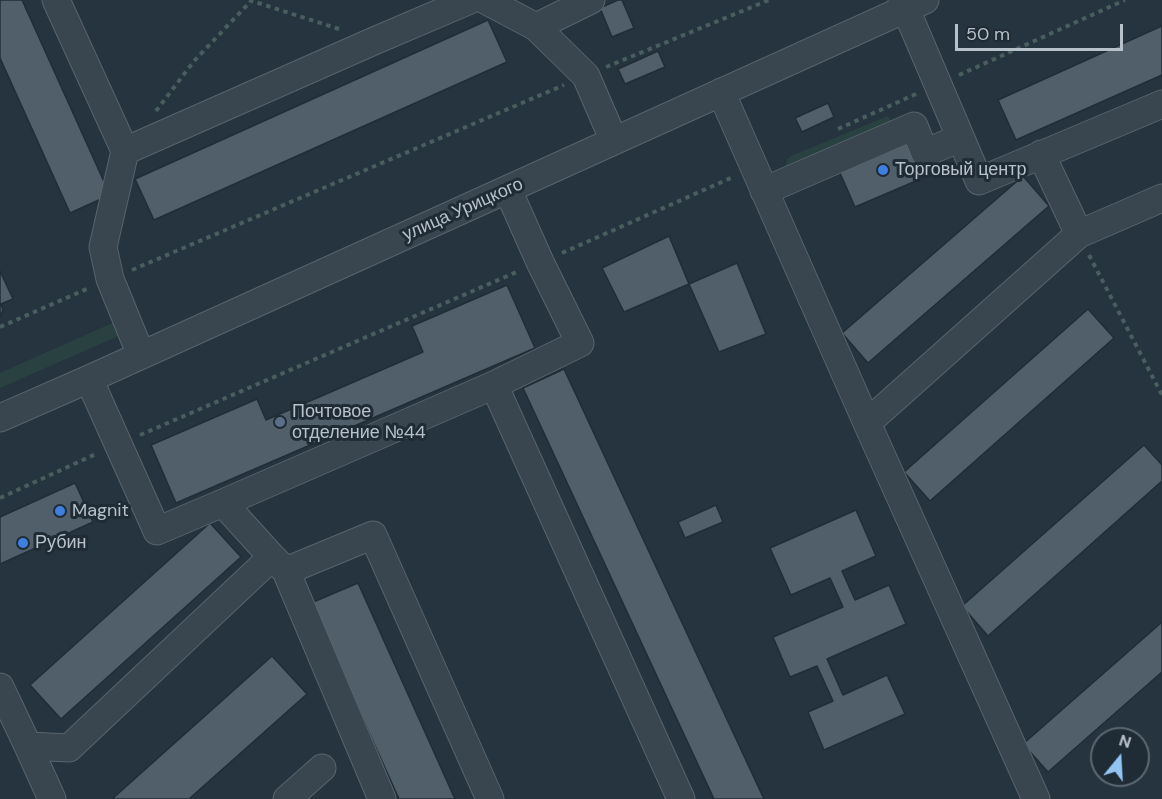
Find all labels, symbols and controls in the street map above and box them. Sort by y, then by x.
scale bar [958,12,1126,50]
text: 50 m [966,22,1010,46]
place label: Торговый центр [895,159,1026,181]
marker: Торговый центр [876,163,890,177]
street label: улица Урицкого [399,174,527,246]
place label: Почтовое отделение №44 [292,401,426,444]
marker: Почтовое отделение №44 [273,415,287,429]
place label: Magnit [72,500,129,522]
marker: Magnit [53,504,67,518]
place label: Рубин [35,532,87,554]
marker: Рубин [16,536,30,550]
north arrow [1090,727,1150,787]
text: N [1116,730,1134,753]

